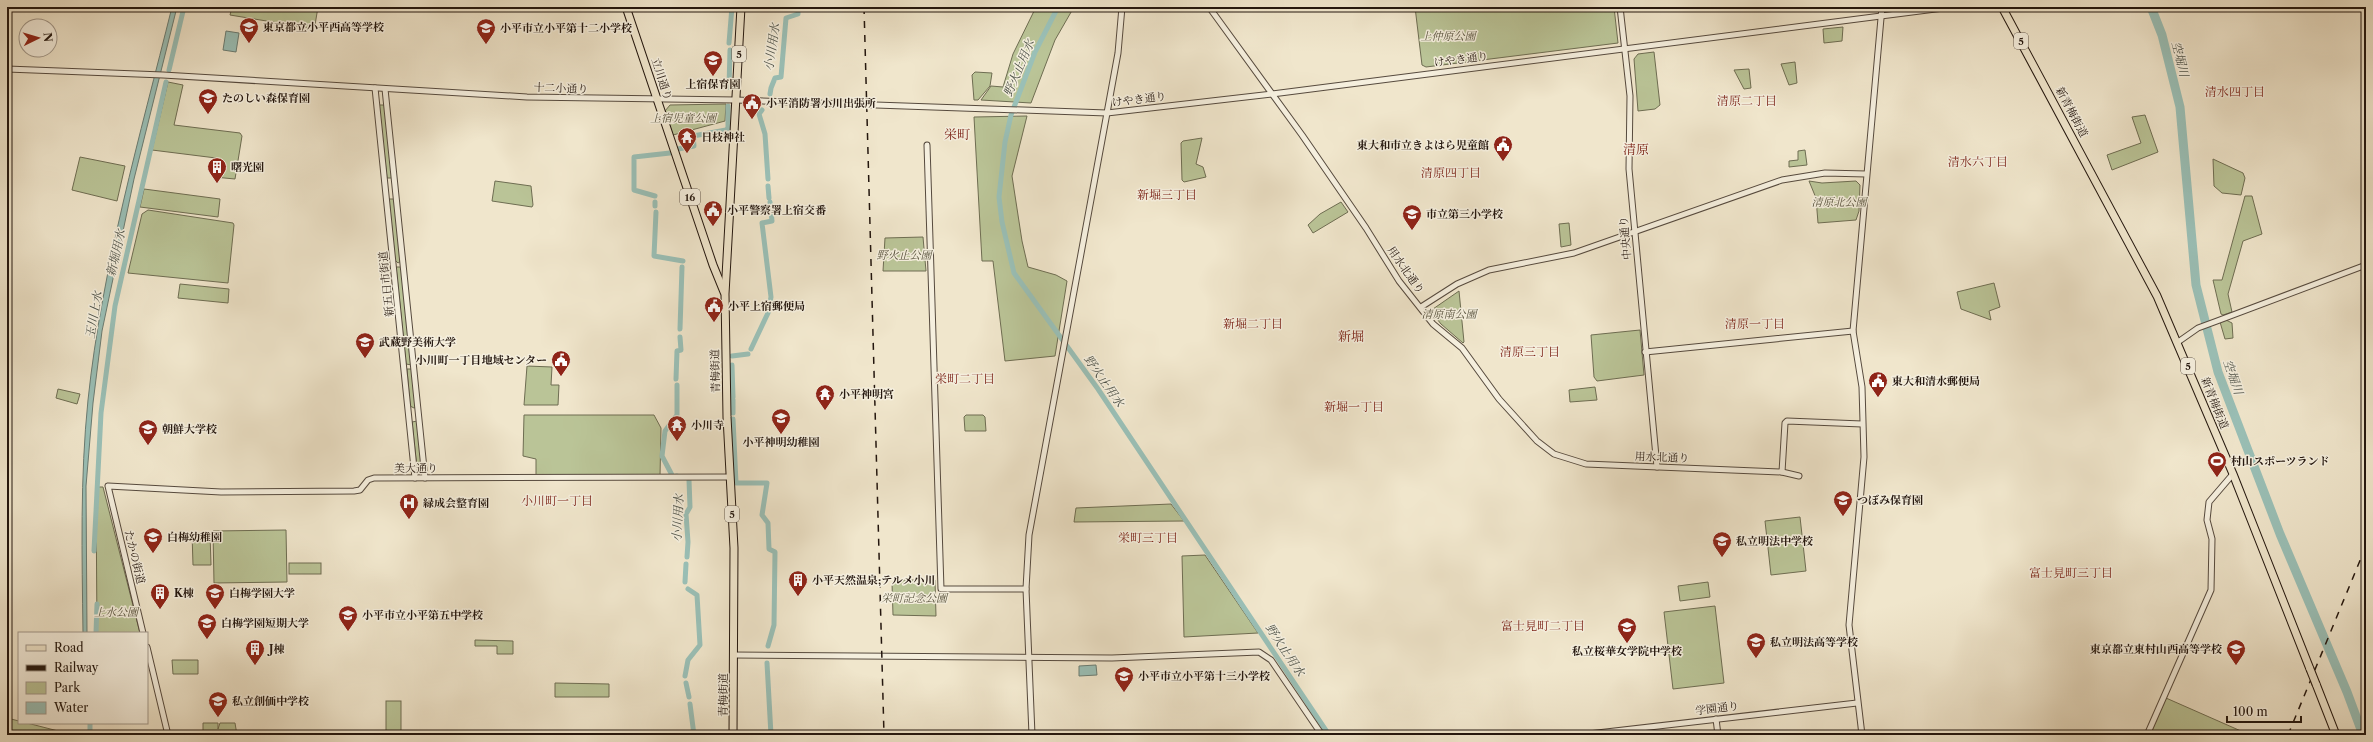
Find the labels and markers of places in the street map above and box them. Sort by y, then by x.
school or university icon: 東京都立小平西高等学校 [238,16,260,44]
school or university icon: 小平市立小平第十二小学校 [475,17,497,45]
place label: 東京都立小平西高等学校 [263,20,384,34]
place label: 小平市立小平第十二小学校 [500,21,632,35]
school or university icon: 上宿保育園 [702,49,724,77]
place label: 上宿保育園 [686,77,741,91]
school or university icon: たのしい森保育園 [197,87,219,115]
place label: たのしい森保育園 [222,91,310,105]
public building icon: 小平消防署小川出張所 [741,92,763,120]
place label: 小平消防署小川出張所 [766,96,876,110]
temple icon: 日枝神社 [676,126,698,154]
place label: 日枝神社 [701,130,745,144]
public building icon: 東大和市立きよはら児童館 [1492,134,1514,162]
place label: 東大和市立きよはら児童館 [1357,138,1489,152]
building icon: 曙光園 [206,156,228,184]
place label: 曙光園 [231,160,264,174]
public building icon: 小平警察署上宿交番 [702,199,724,227]
place label: 小平警察署上宿交番 [727,203,827,217]
school or university icon: 市立第三小学校 [1401,203,1423,231]
place label: 市立第三小学校 [1426,207,1503,221]
public building icon: 小平上宿郵便局 [703,295,725,323]
place label: 小平上宿郵便局 [728,299,805,313]
school or university icon: 武蔵野美術大学 [354,331,376,359]
place label: 武蔵野美術大学 [379,335,456,349]
public building icon: 小川町一丁目地域センター [550,349,572,377]
place label: 小川町一丁目地域センター [415,353,547,367]
public building icon: 東大和清水郵便局 [1867,370,1889,398]
place label: 東大和清水郵便局 [1892,374,1980,388]
temple icon: 小平神明宮 [814,383,836,411]
place label: 小平神明宮 [839,387,894,401]
school or university icon: 小平神明幼稚園 [770,407,792,435]
temple icon: 小川寺 [666,414,688,442]
school or university icon: 朝鮮大学校 [137,418,159,446]
place label: 小川寺 [691,418,724,432]
place label: 朝鮮大学校 [162,422,217,436]
place label: 小平神明幼稚園 [743,435,820,449]
sports icon: 村山スポーツランド [2206,450,2228,478]
place label: 村山スポーツランド [2231,454,2330,468]
school or university icon: つぼみ保育園 [1832,489,1854,517]
hospital icon: 緑成会整育園 [398,492,420,520]
place label: つぼみ保育園 [1857,493,1923,507]
place label: 緑成会整育園 [423,496,489,510]
school or university icon: 白梅幼稚園 [142,526,164,554]
place label: 白梅幼稚園 [167,530,222,544]
school or university icon: 私立明法中学校 [1711,530,1733,558]
place label: 私立明法中学校 [1736,534,1813,548]
building icon: 小平天然温泉;テルメ小川 [787,569,809,597]
place label: 小平天然温泉;テルメ小川 [812,573,935,587]
building icon: K棟 [149,582,171,610]
school or university icon: 白梅学園大学 [204,582,226,610]
place label: K棟 [174,586,194,600]
place label: 白梅学園大学 [229,586,295,600]
school or university icon: 小平市立小平第五中学校 [337,604,359,632]
place label: 小平市立小平第五中学校 [362,608,483,622]
school or university icon: 白梅学園短期大学 [196,612,218,640]
place label: 白梅学園短期大学 [221,616,309,630]
school or university icon: 私立桜華女学院中学校 [1616,616,1638,644]
school or university icon: 私立明法高等学校 [1745,631,1767,659]
place label: 私立明法高等学校 [1770,635,1858,649]
building icon: J棟 [244,638,266,666]
school or university icon: 東京都立東村山西高等学校 [2225,638,2247,666]
place label: J棟 [267,642,284,656]
place label: 東京都立東村山西高等学校 [2090,642,2222,656]
place label: 私立桜華女学院中学校 [1572,644,1682,658]
school or university icon: 小平市立小平第十三小学校 [1113,665,1135,693]
place label: 小平市立小平第十三小学校 [1138,669,1270,683]
school or university icon: 私立創価中学校 [207,690,229,718]
place label: 私立創価中学校 [232,694,309,708]

